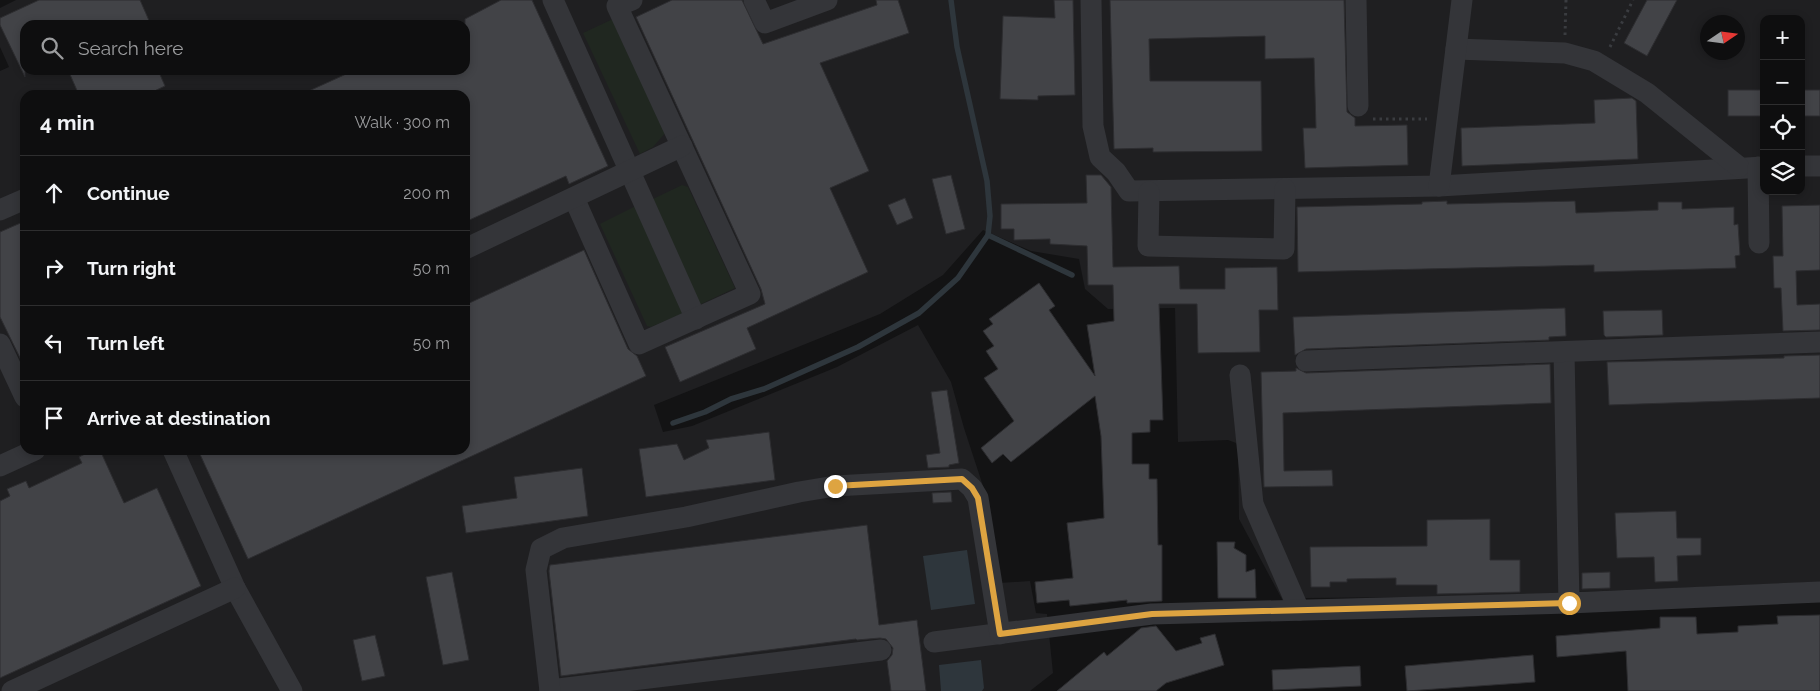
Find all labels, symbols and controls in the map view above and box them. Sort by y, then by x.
north arrow [1700,15,1745,60]
map controls [1760,15,1805,195]
button: + [1760,15,1805,60]
search box [20,20,470,75]
icon: search [38,34,66,62]
text: Search here [78,37,184,59]
button: − [1760,60,1805,105]
button: locate [1760,105,1805,150]
text: 4 min [40,110,95,135]
text: Walk · 300 m [354,113,450,132]
button: layers [1760,150,1805,195]
icon: ahead [40,179,68,207]
text: Continue [87,182,170,204]
text: 200 m [403,184,450,203]
icon: right [40,254,68,282]
text: Turn right [87,257,176,279]
text: 50 m [413,259,450,278]
icon: left [40,329,68,357]
text: Turn left [87,332,164,354]
text: 50 m [413,334,450,353]
icon: arrive [40,404,68,432]
text: Arrive at destination [87,407,271,429]
route end [824,475,847,498]
route start [1558,592,1581,615]

